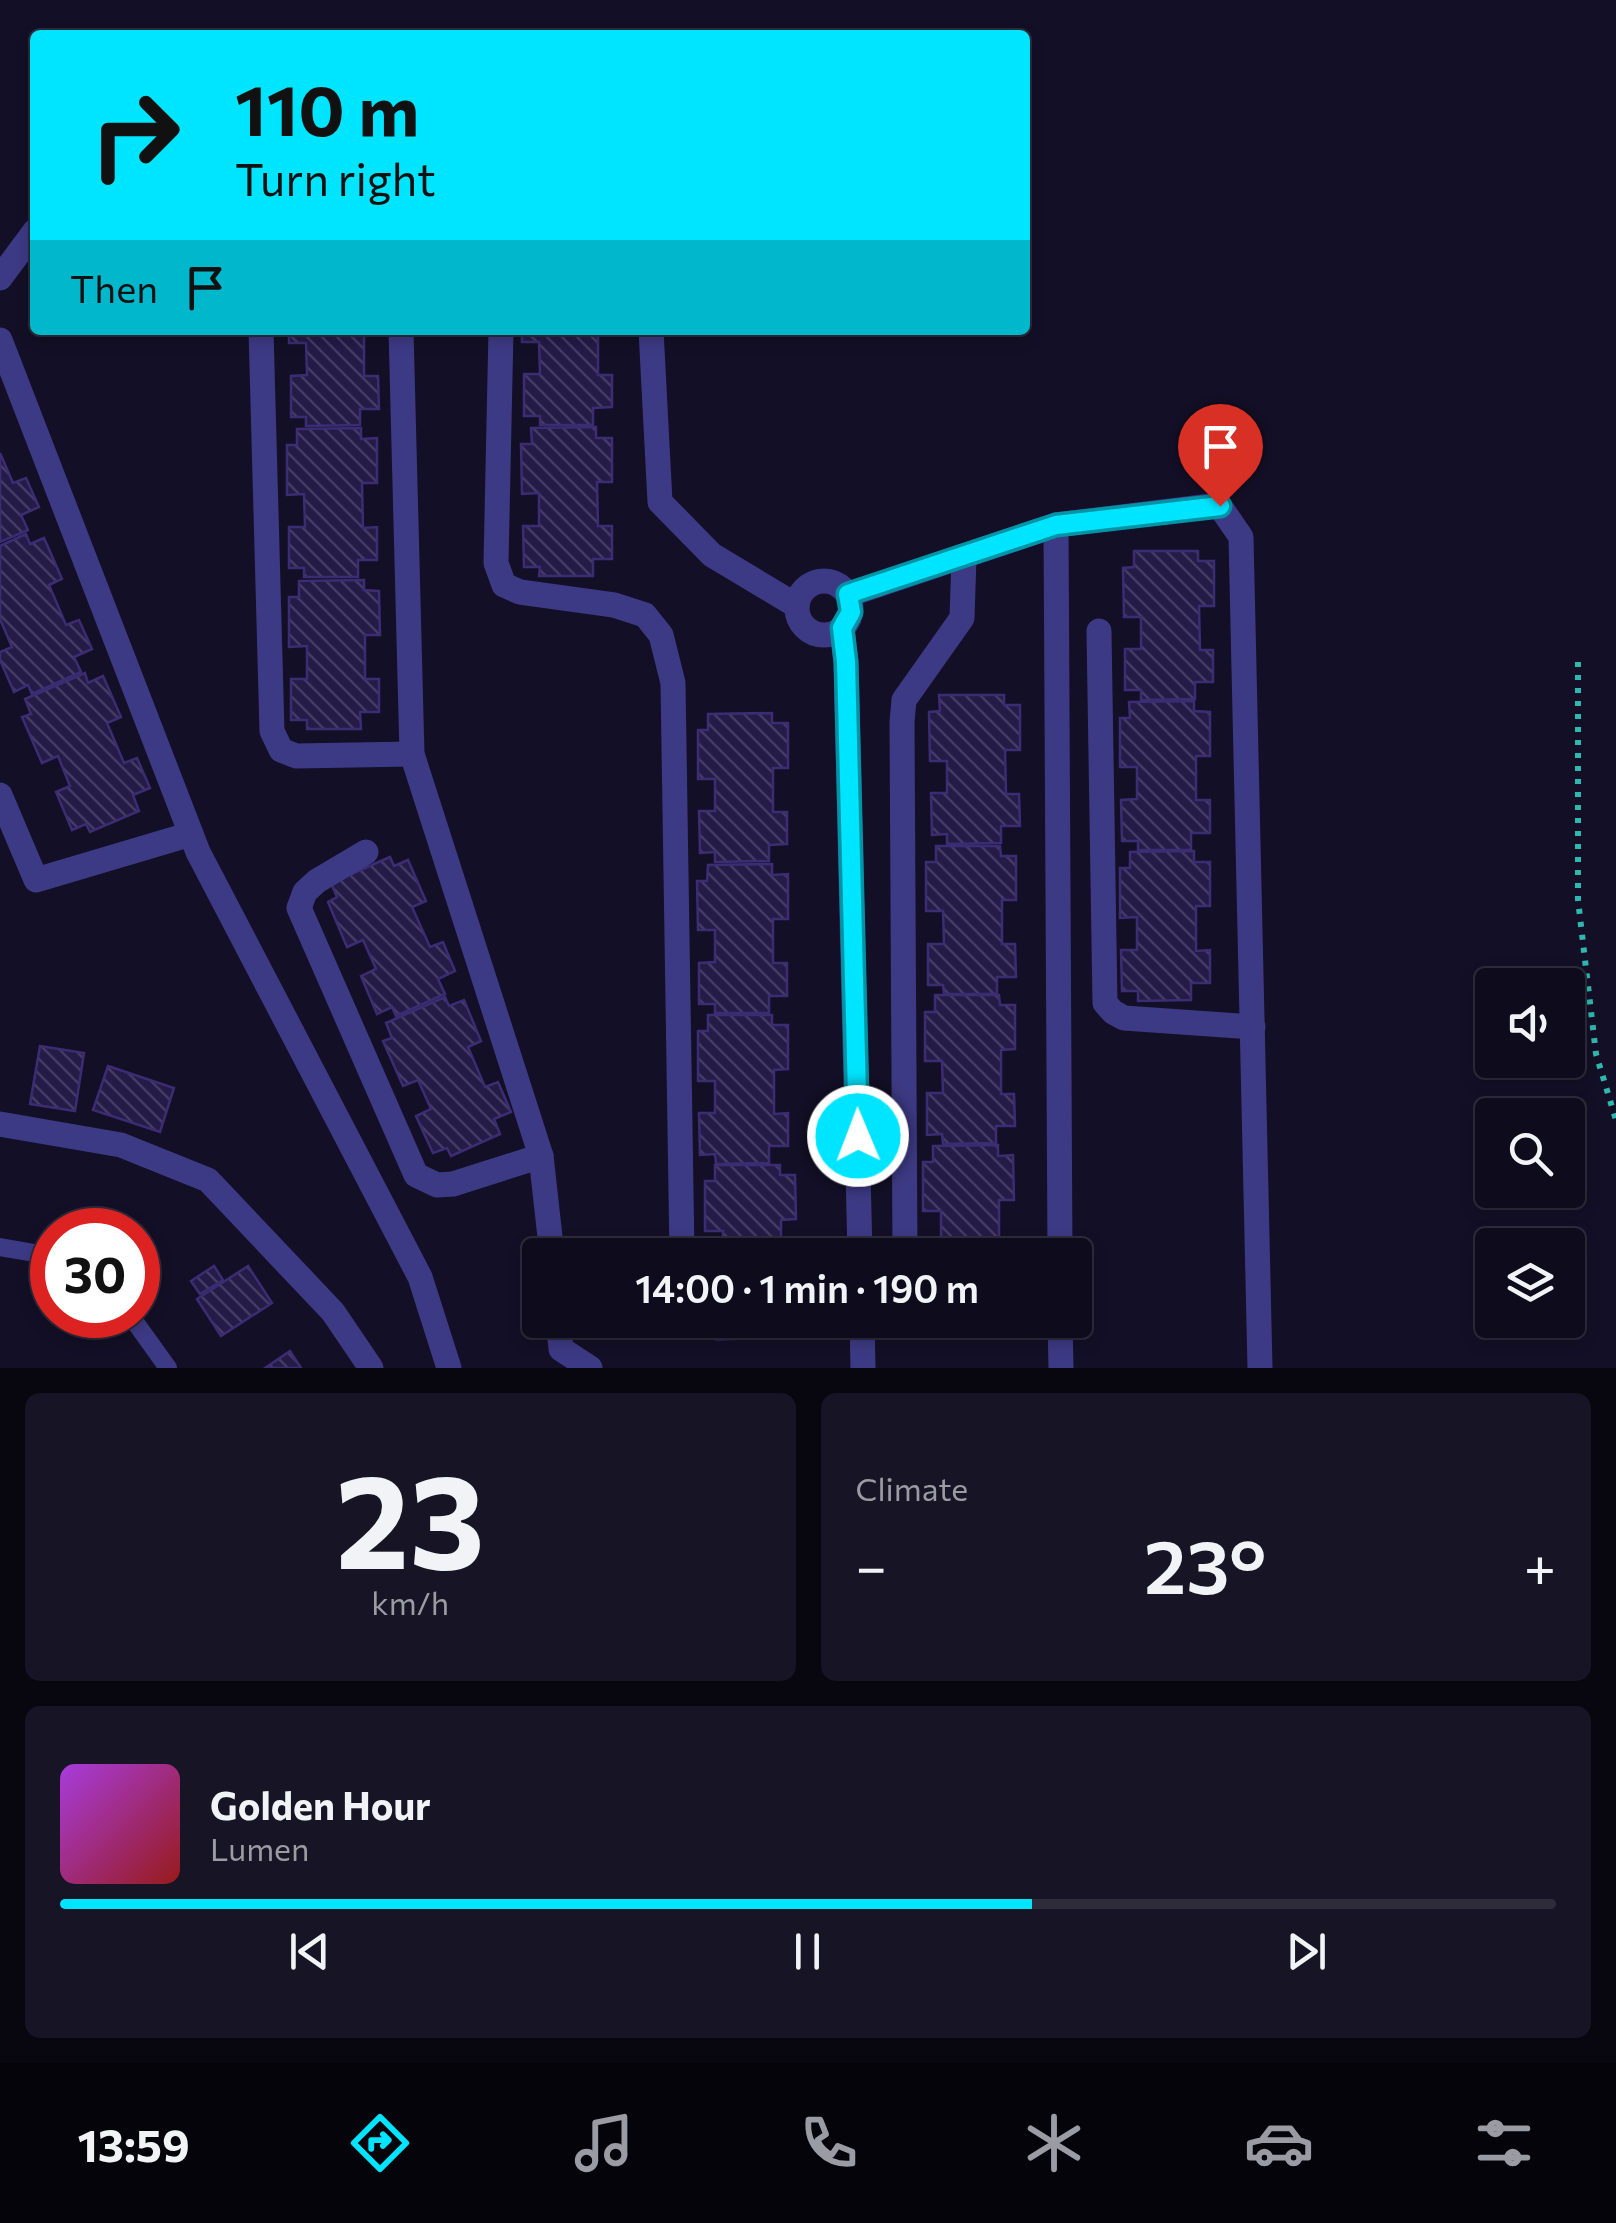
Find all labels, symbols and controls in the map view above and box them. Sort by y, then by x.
text: 110 m [235,65,419,150]
icon: right [70,70,200,200]
text: Turn right [235,150,436,205]
icon: arrive [178,260,233,315]
text: Then [70,264,158,311]
pin [1178,404,1263,507]
icon: arrive [1193,419,1248,474]
map controls [1475,968,1585,1338]
button: sound [1475,968,1585,1078]
position arrow [806,1084,910,1188]
button: search [1475,1098,1585,1208]
speed limit sign: 30 [30,1208,160,1338]
button: layers [1475,1228,1585,1338]
text: 14:00 · 1 min · 190 m [635,1264,979,1311]
text: 23 [335,1437,485,1596]
text: Climate [856,1468,968,1508]
text: 23° [1144,1518,1266,1609]
text: − [856,1531,887,1598]
text: + [1524,1531,1556,1598]
text: km/h [371,1582,449,1622]
text: Golden Hour [210,1781,431,1828]
text: Lumen [210,1828,309,1868]
icon: previous [282,1924,337,1979]
icon: pause [780,1924,835,1979]
icon: next [1279,1924,1334,1979]
icon: directions [345,2108,415,2178]
icon: music [569,2108,639,2178]
icon: phone [794,2108,864,2178]
icon: climate [1019,2108,1089,2178]
icon: car [1244,2108,1314,2178]
icon: filters [1469,2108,1539,2178]
text: 13:59 [77,2116,190,2171]

